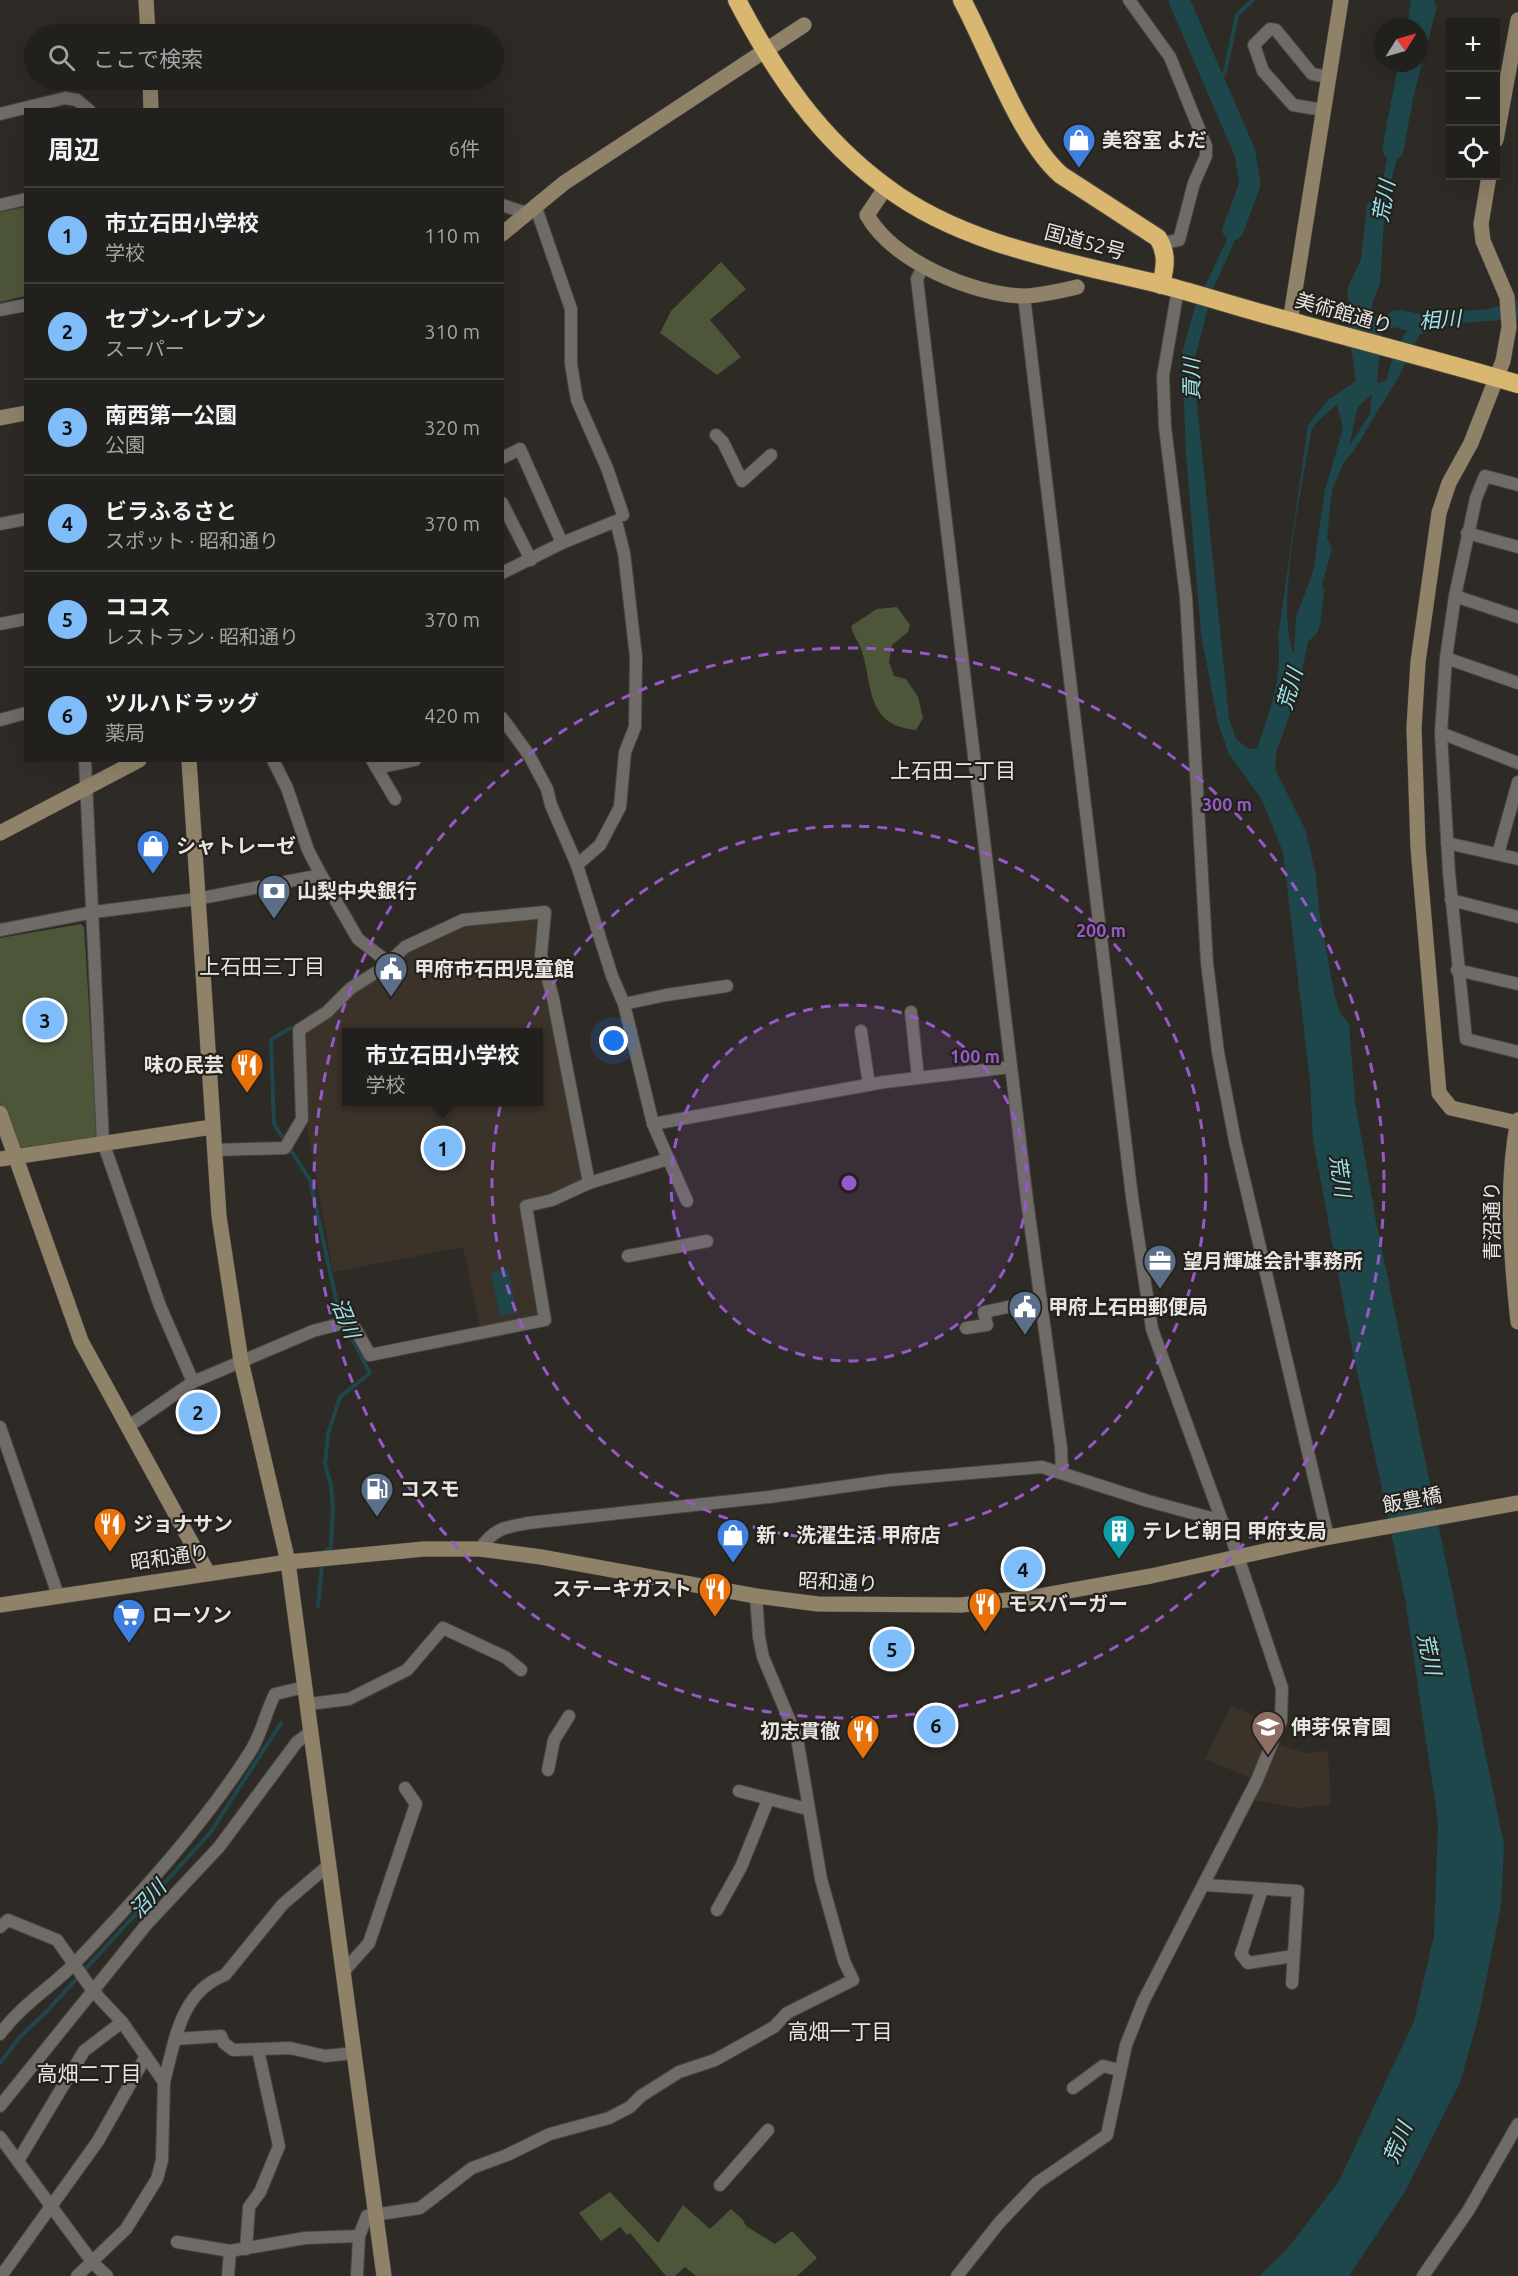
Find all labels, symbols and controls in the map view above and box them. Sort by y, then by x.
north arrow [1374,18,1428,72]
map controls [1446,18,1500,180]
button: + [1446,18,1500,72]
search box [24,24,504,90]
icon: search [45,41,78,74]
text: ここで検索 [93,46,203,71]
button: − [1446,72,1500,126]
shop icon: 美容室 よだ [1061,122,1097,169]
button: locate [1446,126,1500,180]
place label: 美容室 よだ [1102,128,1207,151]
text: 周辺 [48,135,100,164]
text: 6件 [449,137,480,160]
water label: 荒川 [1368,176,1399,224]
text: 市立石田小学校 [105,210,259,235]
street label: 国道52号 [1042,220,1128,263]
text: 1 [62,224,73,247]
text: 110 m [424,224,480,247]
text: 学校 [105,241,145,264]
street label: 美術館通り [1293,288,1395,337]
water label: 相川 [1418,305,1464,332]
text: セブン-イレブン [105,306,266,331]
text: 2 [62,320,73,343]
text: 310 m [424,320,480,343]
text: スーパー [105,337,185,360]
water label: 貢川 [1179,356,1203,400]
text: 南西第一公園 [105,402,237,427]
text: 3 [62,416,73,439]
text: 320 m [424,416,480,439]
text: 公園 [105,433,145,456]
text: ビラふるさと [105,498,237,523]
text: 4 [62,512,73,535]
text: 370 m [424,512,480,535]
text: スポット · 昭和通り [105,529,279,552]
text: ココス [105,594,171,619]
text: 5 [62,608,73,631]
text: 370 m [424,608,480,631]
text: レストラン · 昭和通り [105,625,299,648]
water label: 荒川 [1272,663,1307,712]
text: ツルハドラッグ [105,690,259,715]
text: 6 [62,704,73,727]
text: 420 m [424,704,480,727]
text: 薬局 [105,721,145,744]
district label: 上石田二丁目 [890,758,1016,782]
text: 300 m [1202,794,1252,814]
shop icon: シャトレーゼ [135,828,171,875]
place label: シャトレーゼ [176,834,296,857]
bank icon: 山梨中央銀行 [256,873,292,920]
place label: 山梨中央銀行 [297,879,417,902]
text: 200 m [1076,920,1126,940]
public building icon: 甲府市石田児童館 [373,951,409,998]
district label: 上石田三丁目 [199,954,325,978]
place label: 甲府市石田児童館 [414,957,574,980]
pin: 3 [26,998,64,1042]
your location [599,1026,628,1055]
popup [342,1028,543,1106]
text: 市立石田小学校 [365,1042,520,1067]
text: 100 m [950,1046,1000,1066]
restaurant icon: 味の民芸 [229,1047,265,1094]
place label: 味の民芸 [144,1053,224,1076]
text: 学校 [365,1073,405,1096]
pin: 1 [424,1126,462,1170]
water label: 荒川 [1326,1153,1356,1200]
centre of rings [839,1173,859,1193]
street label: 青沼通り [1480,1181,1503,1261]
office icon: 望月輝雄会計事務所 [1142,1243,1178,1290]
place label: 望月輝雄会計事務所 [1183,1249,1363,1272]
public building icon: 甲府上石田郵便局 [1007,1289,1043,1336]
water label: 沼川 [327,1294,366,1343]
place label: 甲府上石田郵便局 [1048,1295,1208,1318]
pin: 2 [178,1390,218,1434]
fuel station icon: コスモ [359,1471,395,1518]
place label: コスモ [400,1477,460,1500]
street label: 飯豊橋 [1380,1482,1444,1517]
restaurant icon: ジョナサン [92,1506,128,1553]
place label: ジョナサン [133,1512,233,1535]
building icon: テレビ朝日 甲府支局 [1101,1513,1137,1560]
shop icon: 新・洗濯生活 甲府店 [715,1517,751,1564]
place label: テレビ朝日 甲府支局 [1142,1519,1327,1542]
place label: 新・洗濯生活 甲府店 [756,1523,941,1546]
street label: 昭和通り [129,1540,211,1573]
pin: 4 [1004,1546,1042,1592]
street label: 昭和通り [797,1568,879,1595]
restaurant icon: ステーキガスト [697,1571,733,1618]
place label: ステーキガスト [552,1577,692,1600]
restaurant icon: モスバーガー [967,1586,1003,1633]
place label: モスバーガー [1008,1592,1128,1615]
supermarket icon: ローソン [111,1597,147,1644]
place label: ローソン [152,1603,232,1626]
pin: 5 [872,1626,912,1672]
water label: 荒川 [1414,1631,1446,1679]
pin: 6 [916,1702,956,1748]
school or university icon: 伸芽保育園 [1250,1709,1286,1756]
restaurant icon: 初志貫徹 [845,1713,881,1760]
place label: 伸芽保育園 [1291,1715,1391,1738]
place label: 初志貫徹 [760,1719,840,1742]
water label: 沼川 [124,1873,172,1922]
district label: 高畑一丁目 [788,2019,893,2043]
district label: 高畑二丁目 [37,2061,142,2085]
water label: 荒川 [1378,2117,1417,2167]

